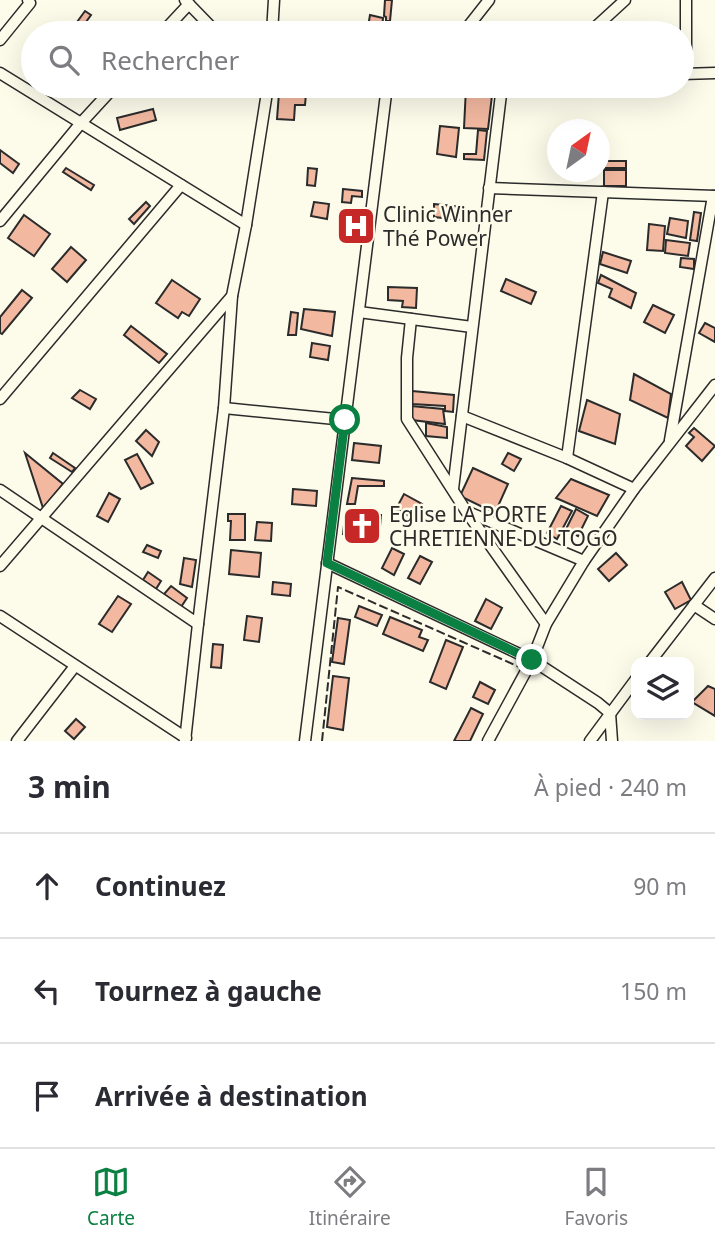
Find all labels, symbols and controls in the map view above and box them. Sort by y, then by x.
search box [21,21,694,98]
icon: search [45,41,83,79]
text: Rechercher [101,42,239,78]
north arrow [547,119,610,182]
place label: Clinic Winner Thé Power [383,200,513,252]
hospital icon: Clinic Winner Thé Power [335,205,377,247]
route start [329,404,360,435]
place label: Eglise LA PORTE CHRETIENNE DU TOGO [389,500,618,552]
church icon: Eglise LA PORTE CHRETIENNE DU TOGO [341,505,383,547]
route end [516,644,547,675]
map controls [631,657,694,720]
button: layers [631,657,694,720]
text: 3 min [28,766,111,807]
text: À pied · 240 m [534,771,687,803]
icon: ahead [28,867,66,905]
text: Continuez [95,868,226,904]
text: 90 m [633,870,687,902]
icon: left [28,972,66,1010]
text: Tournez à gauche [95,973,322,1009]
text: 150 m [620,975,687,1007]
icon: arrive [28,1077,66,1115]
text: Arrivée à destination [95,1078,368,1114]
tab: Carte [87,1163,135,1231]
tab: Itinéraire [309,1163,391,1231]
tab: Favoris [565,1163,628,1231]

